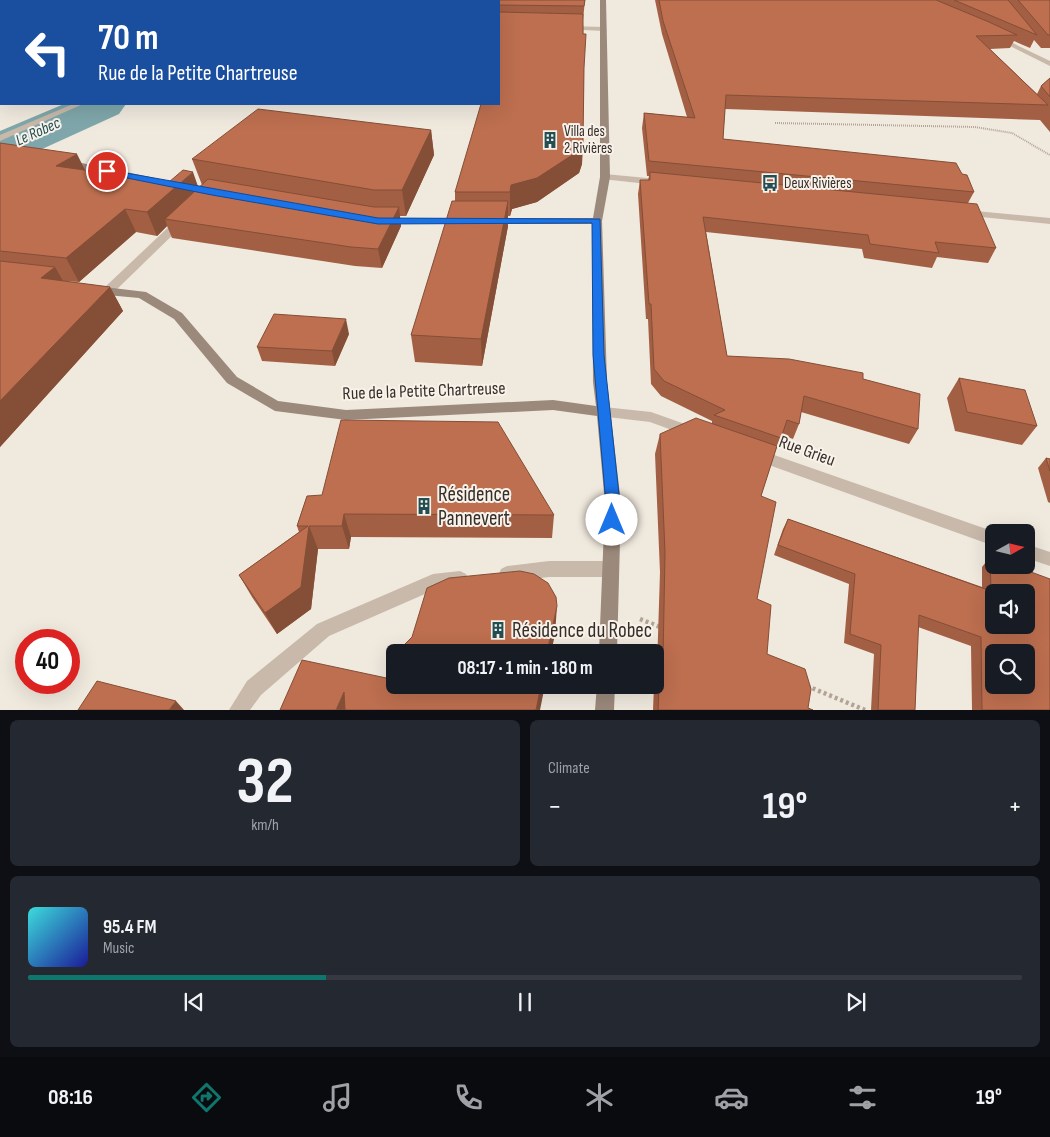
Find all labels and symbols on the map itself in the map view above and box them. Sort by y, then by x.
water label: Le Robec [13,113,64,150]
place label: Villa des 2 Rivières [564,122,612,158]
building icon: Villa des 2 Rivières [540,130,560,150]
pin [86,150,128,192]
bus stop icon: Deux Rivières [760,173,780,193]
place label: Deux Rivières [784,174,852,193]
street label: Rue de la Petite Chartreuse [342,378,506,404]
street label: Rue Grieu [776,431,838,471]
place label: Résidence Pannevert [438,482,510,531]
position arrow [585,493,637,545]
building icon: Résidence Pannevert [414,496,434,516]
north arrow [985,524,1035,574]
place label: Résidence du Robec [512,618,652,643]
building icon: Résidence du Robec [488,620,508,640]
speed limit sign: 40 [15,629,80,694]

